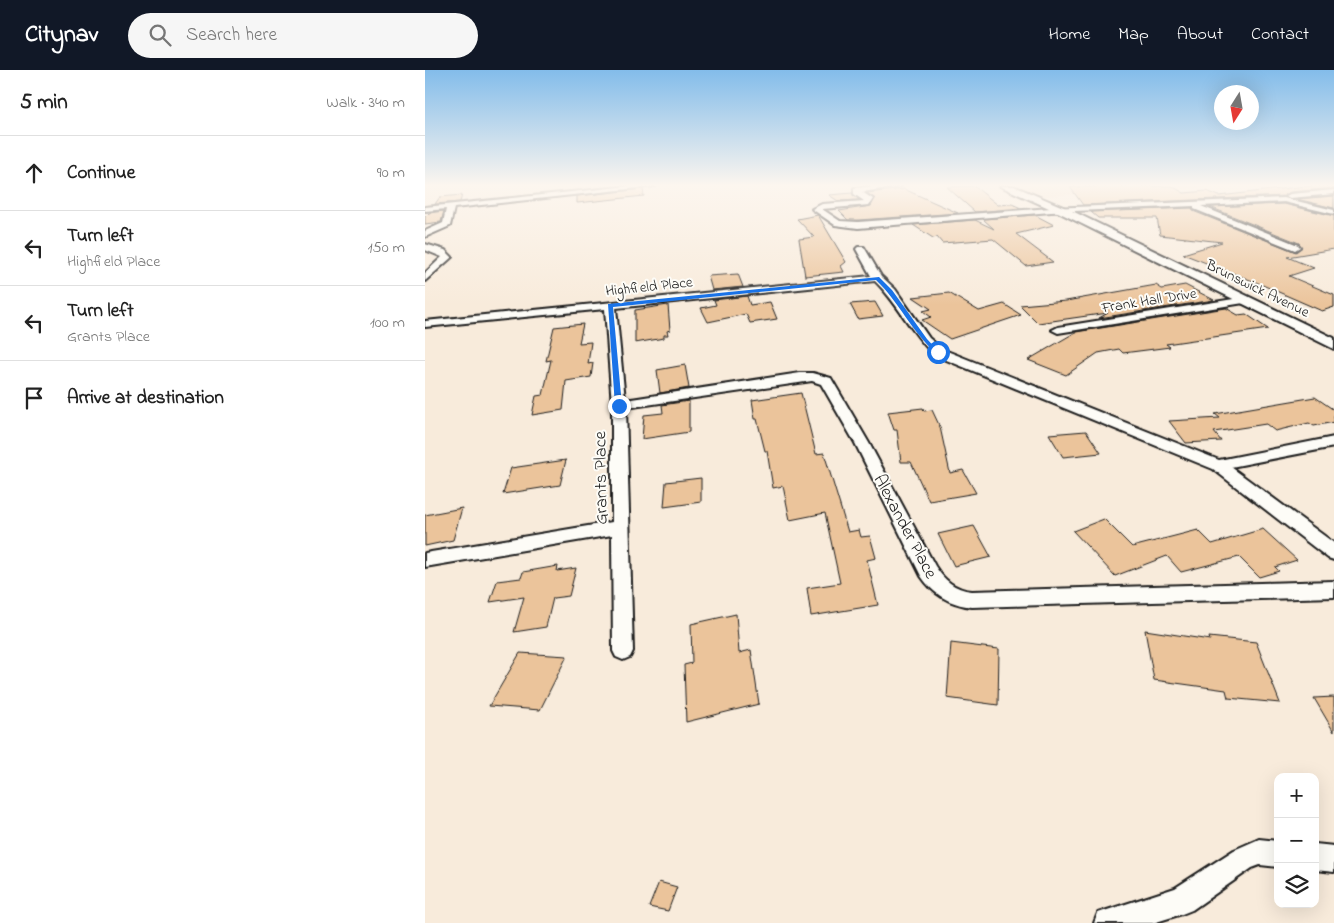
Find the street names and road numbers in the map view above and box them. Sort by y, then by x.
street label: Brunswick Avenue [1201,254,1313,324]
street label: Highfield Place [604,271,694,304]
street label: Frank Hall Drive [1099,283,1199,320]
street label: Grants Place [588,430,616,525]
street label: Alexander Place [866,470,943,585]

